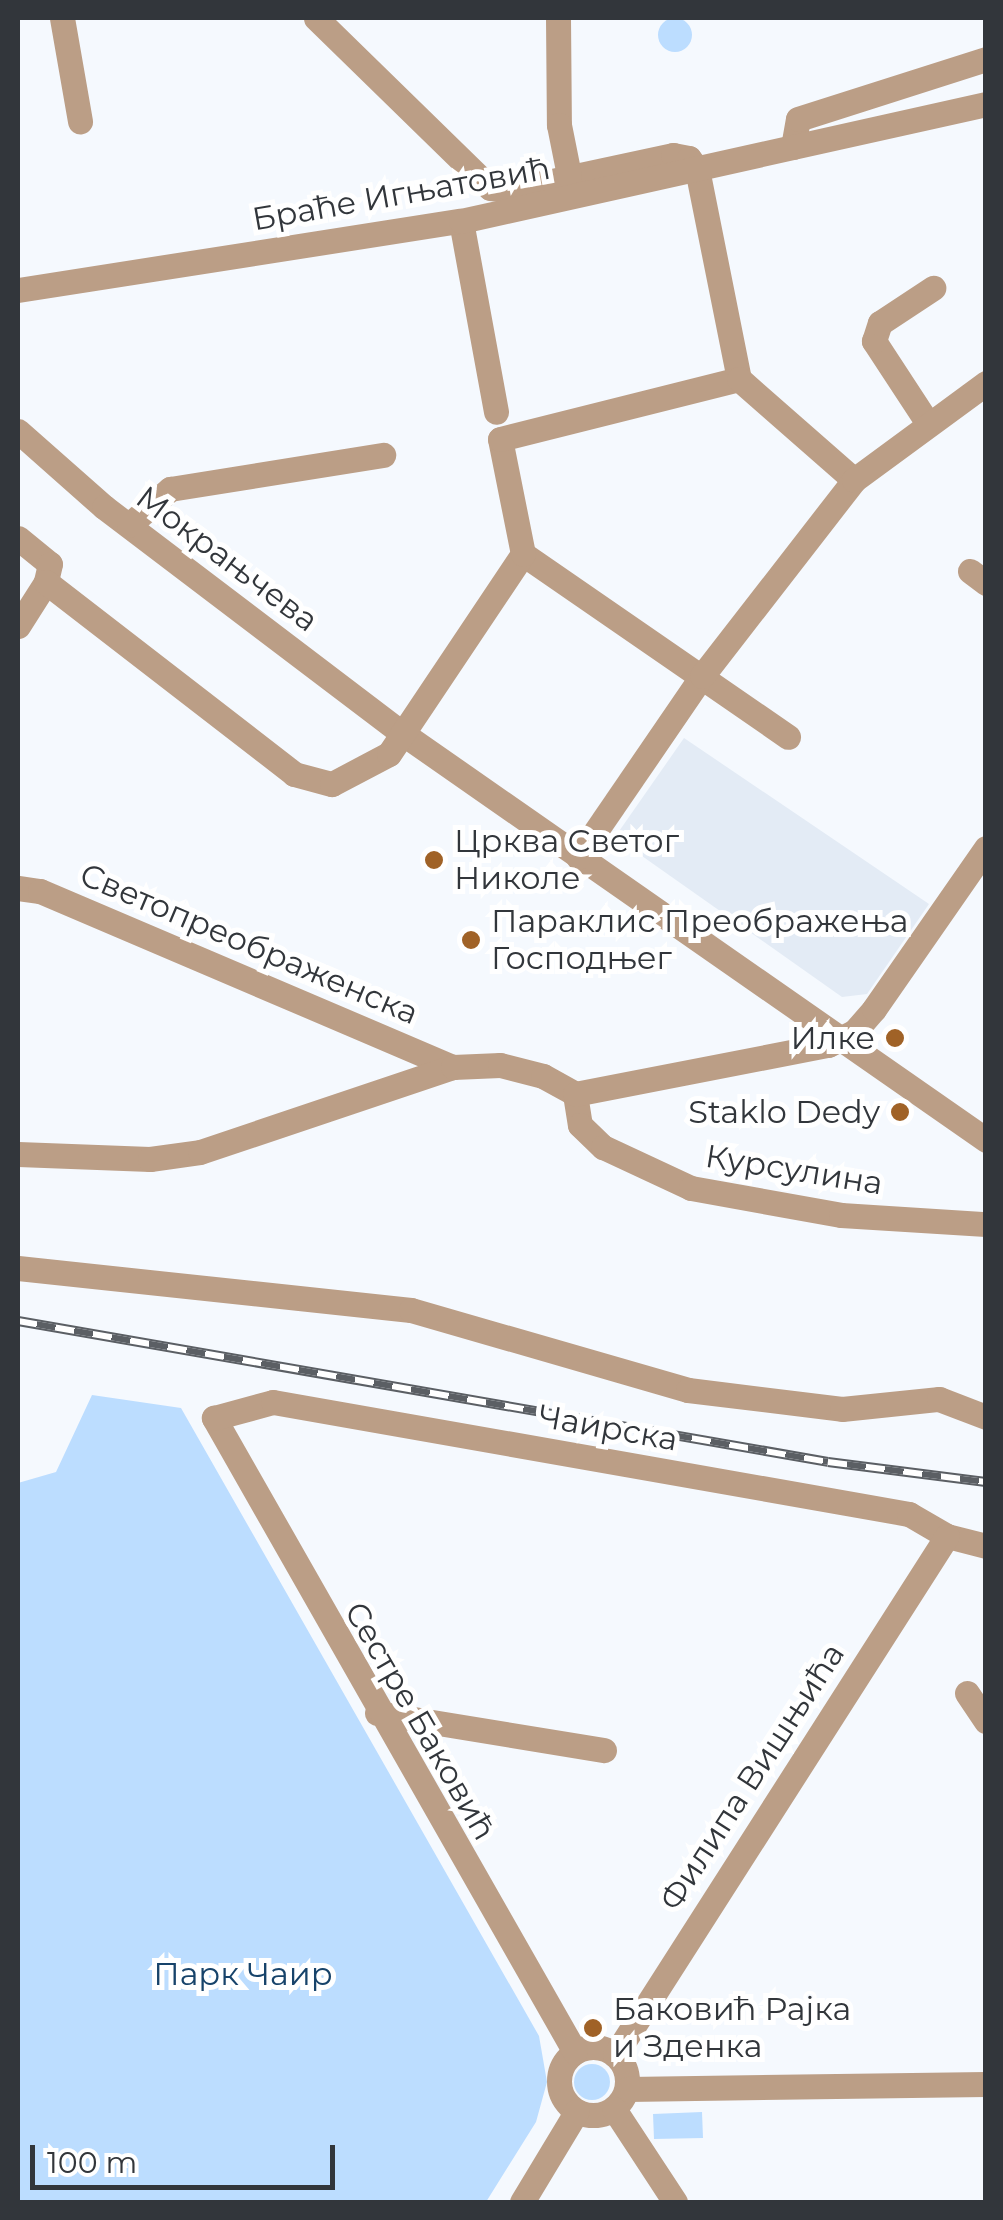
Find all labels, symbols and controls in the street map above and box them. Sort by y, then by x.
street label: Браће Игњатовић [249,149,553,239]
street label: Мокрањчева [129,478,325,640]
place label: Црква Светог Николе [454,823,679,898]
marker: Црква Светог Николе [423,849,445,871]
street label: Светопреображенска [74,855,424,1033]
place label: Параклис Преображења Господњег [491,903,908,978]
marker: Параклис Преображења Господњег [460,929,482,951]
place label: Илке [791,1019,875,1057]
marker: Илке [884,1027,906,1049]
place label: Staklo Dedy [688,1093,880,1131]
marker: Staklo Dedy [889,1101,911,1123]
street label: Курсулина [703,1137,885,1203]
street label: Чаирска [536,1397,680,1459]
street label: Сестре Баковић [336,1595,504,1847]
street label: Филипа Вишњића [651,1636,853,1918]
park label: Парк Чаир [153,1955,333,1993]
place label: Баковић Рајка и Зденка [613,1991,851,2066]
marker: Баковић Рајка и Зденка [582,2017,604,2039]
scale bar [35,2125,340,2187]
text: 100 m [47,2144,137,2181]

